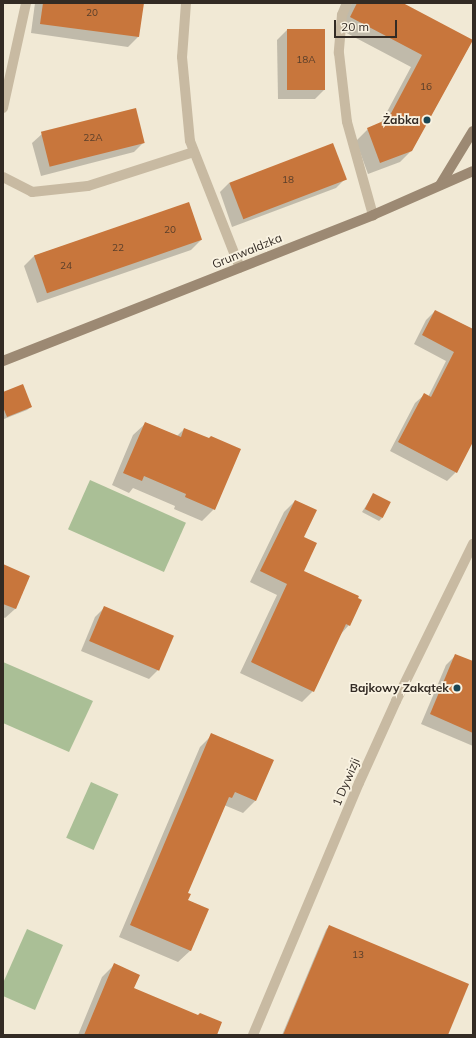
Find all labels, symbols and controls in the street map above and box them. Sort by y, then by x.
house number: 20 [86,7,98,19]
scale bar [336,12,399,38]
text: 20 m [341,19,369,34]
house number: 18A [296,54,316,66]
house number: 16 [420,81,432,93]
place label: Żabka [383,113,419,127]
marker: Żabka [422,115,432,125]
house number: 22A [83,132,103,144]
house number: 18 [282,174,294,186]
house number: 20 [164,224,176,236]
street label: Grunwaldzka [210,230,284,272]
house number: 22 [112,242,124,254]
house number: 24 [60,260,72,272]
place label: Bajkowy Zakątek [350,681,449,695]
marker: Bajkowy Zakątek [452,683,462,693]
street label: 1 Dywizji [329,756,363,808]
house number: 13 [352,949,364,961]

